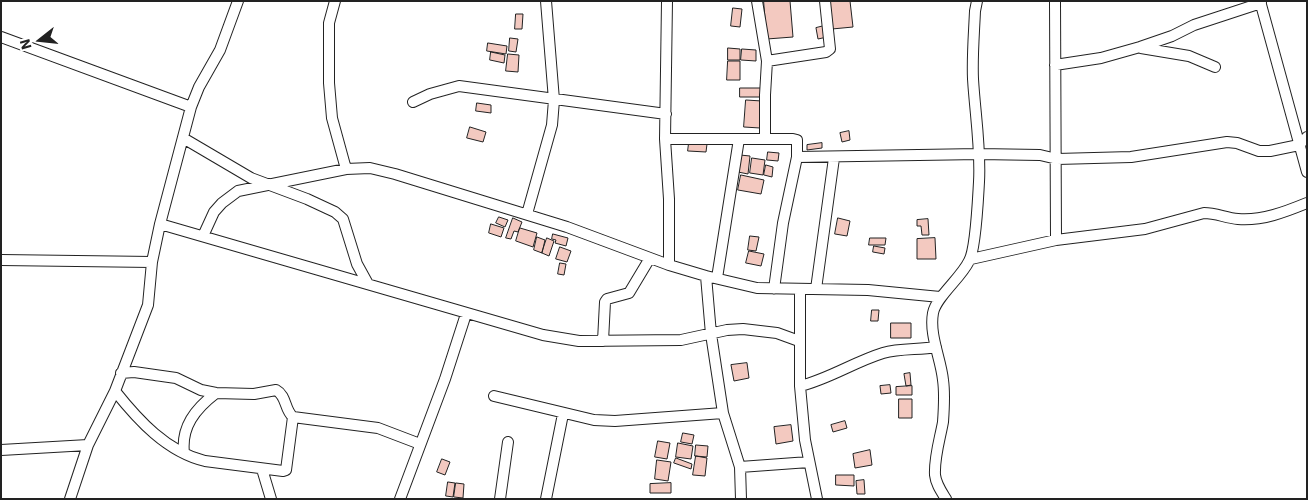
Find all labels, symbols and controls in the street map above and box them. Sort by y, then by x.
north arrow [15,15,65,65]
text: N [16,37,36,51]

